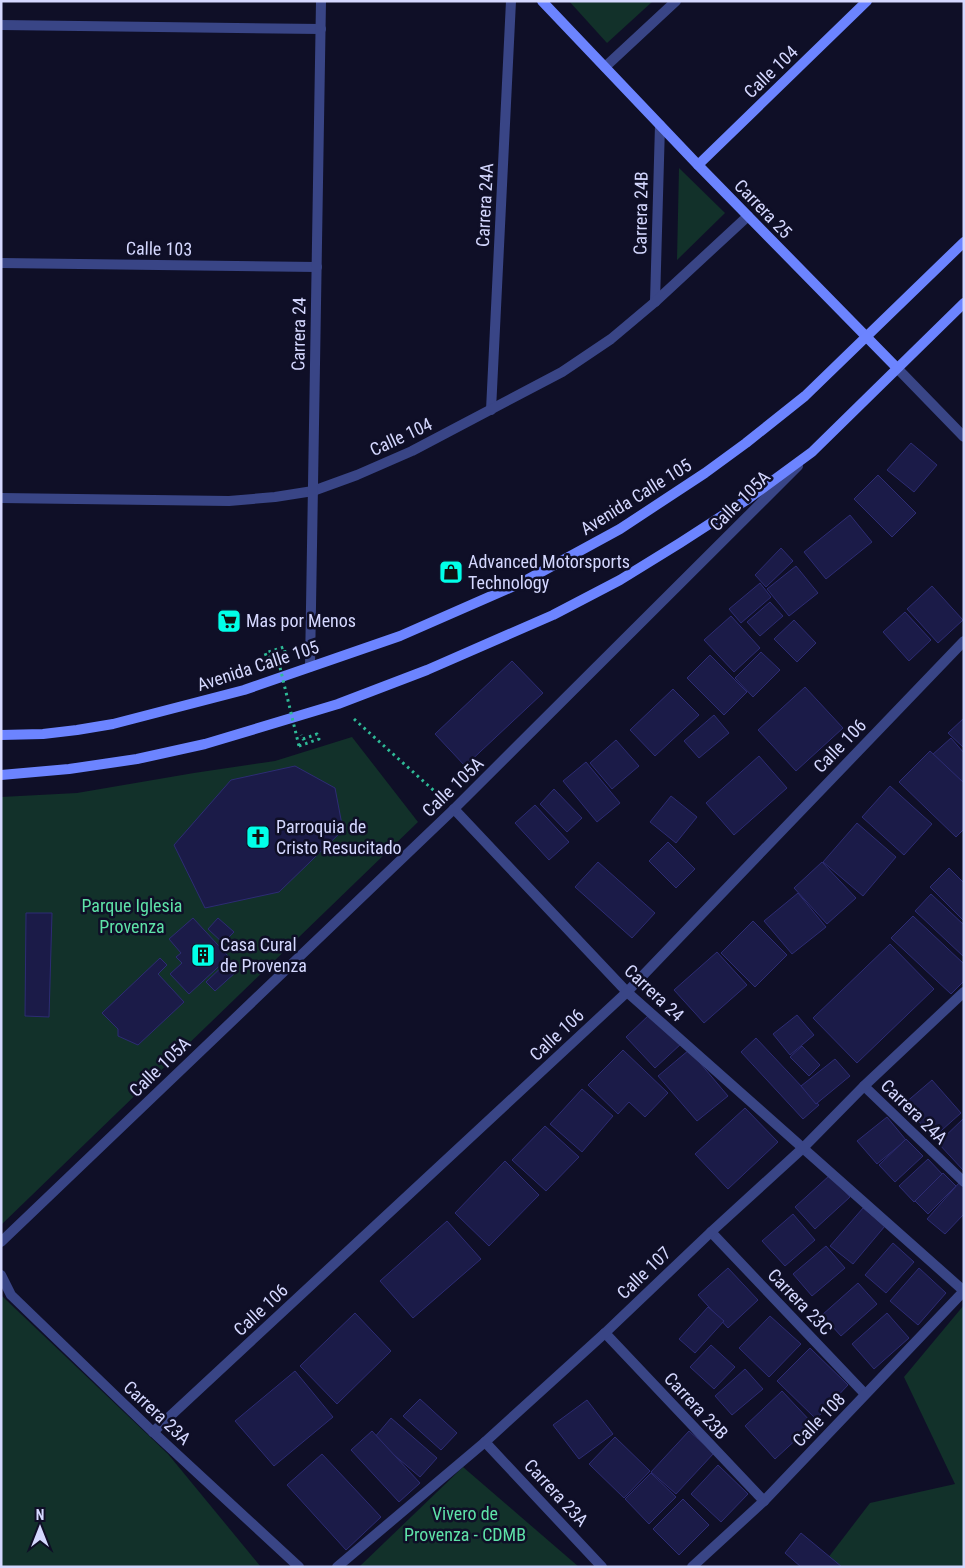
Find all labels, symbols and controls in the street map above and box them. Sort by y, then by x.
street label: Calle 104 [740,41,802,102]
street label: Carrera 24A [472,162,497,248]
street label: Carrera 24B [629,171,652,255]
street label: Carrera 25 [730,175,797,243]
street label: Calle 103 [126,237,192,260]
street label: Carrera 24 [287,297,310,371]
street label: Calle 104 [366,413,435,460]
street label: Avenida Calle 105 [576,454,695,539]
street label: Calle 105A [705,466,775,535]
place label: Advanced Motorsports Technology [468,551,630,593]
shop icon: Advanced Motorsports Technology [438,559,464,585]
supermarket icon: Mas por Menos [216,608,242,634]
place label: Mas por Menos [246,610,356,631]
street label: Avenida Calle 105 [194,636,321,695]
street label: Calle 106 [809,715,870,777]
street label: Calle 105A [418,752,488,821]
place label: Parroquia de Cristo Resucitado [276,816,402,858]
church icon: Parroquia de Cristo Resucitado [245,824,271,850]
park label: Parque Iglesia Provenza [81,895,183,937]
place label: Casa Cural de Provenza [220,934,307,976]
building icon: Casa Cural de Provenza [190,942,216,968]
street label: Carrera 24 [620,960,689,1026]
street label: Calle 106 [525,1004,588,1065]
street label: Calle 105A [125,1032,195,1101]
street label: Carrera 24A [877,1075,952,1149]
street label: Calle 107 [613,1242,675,1303]
street label: Carrera 23C [764,1264,837,1339]
street label: Calle 106 [229,1279,292,1340]
street label: Carrera 23B [660,1368,733,1443]
street label: Carrera 23A [119,1376,196,1449]
street label: Calle 108 [788,1389,849,1451]
street label: Carrera 23A [520,1455,593,1531]
north arrow [15,1503,65,1553]
park label: Vivero de Provenza - CDMB [404,1503,526,1545]
text: N [36,1507,44,1523]

